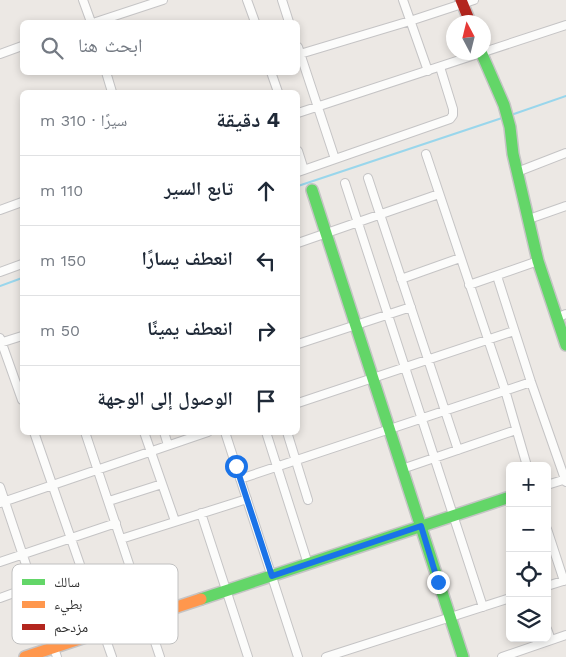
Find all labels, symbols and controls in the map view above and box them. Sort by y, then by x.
north arrow [446,15,491,60]
search box [20,20,300,75]
icon: search [38,34,66,62]
text: ابحث هنا [78,34,142,57]
text: 4 دقيقة [216,107,280,132]
text: سيرًا · 310 m [40,111,127,130]
text: تابع السير [164,177,233,200]
icon: ahead [252,177,280,205]
text: 110 m [40,181,83,200]
text: انعطف يسارًا [141,247,233,270]
icon: left [252,247,280,275]
text: 150 m [40,251,86,270]
text: انعطف يمينًا [147,317,233,340]
icon: right [252,317,280,345]
text: 50 m [40,321,80,340]
text: الوصول إلى الوجهة [97,387,233,410]
icon: arrive [252,387,280,415]
route start [225,455,248,478]
map controls [506,462,551,642]
button: + [506,462,551,507]
button: − [506,507,551,552]
button: locate [506,552,551,597]
legend [12,564,178,644]
route end [427,571,450,594]
text: سالك [54,574,80,590]
text: بطيء [54,596,83,616]
button: layers [506,597,551,642]
text: مزدحم [54,619,88,637]

